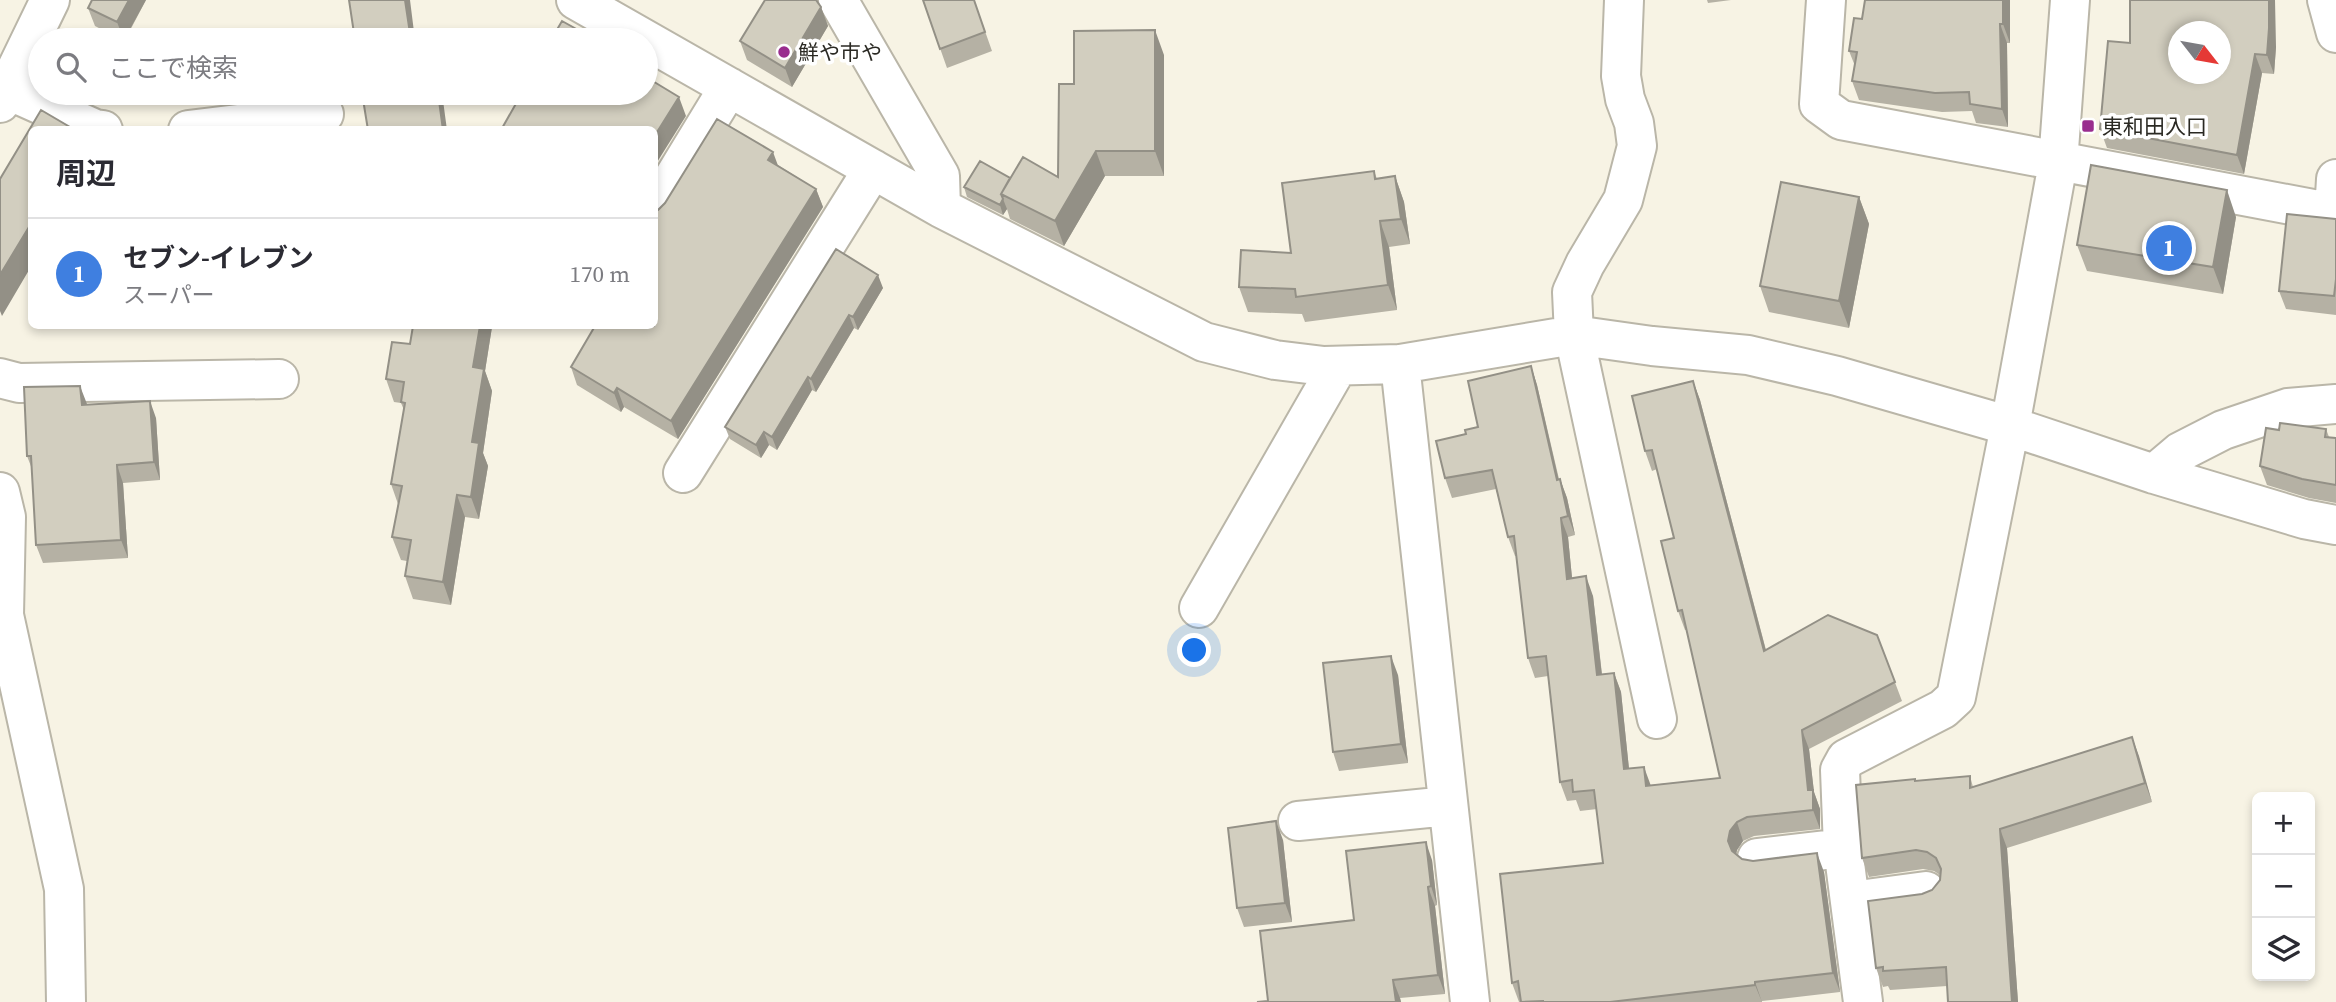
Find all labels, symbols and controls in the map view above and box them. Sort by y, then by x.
north arrow [2168,21,2231,84]
search box [28,28,658,105]
place label: 鮮や市や [798,38,882,67]
marker: 鮮や市や [776,44,792,60]
icon: search [52,48,90,86]
text: ここで検索 [108,50,238,86]
place label: 東和田入口 [2102,112,2207,141]
marker: 東和田入口 [2080,118,2096,134]
text: 周辺 [56,153,116,194]
pin: 1 [2146,222,2192,274]
text: セブン-イレブン [123,240,314,276]
text: 1 [73,258,85,290]
text: 170 m [569,258,630,290]
text: スーパー [123,279,215,311]
your location [1177,633,1211,667]
map controls [2252,792,2315,981]
button: + [2252,792,2315,855]
button: − [2252,855,2315,918]
button: layers [2252,918,2315,981]

